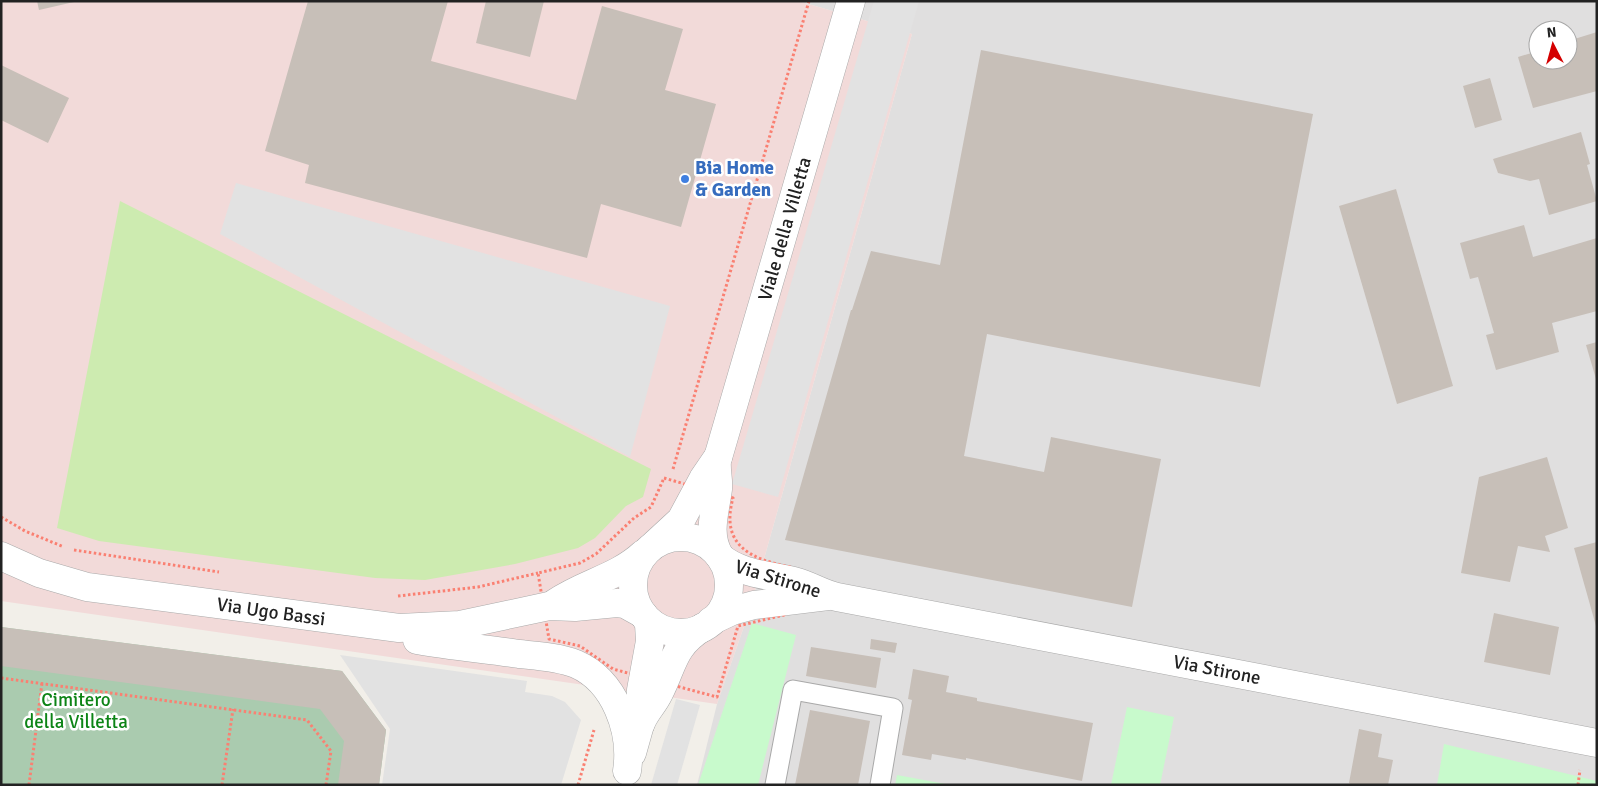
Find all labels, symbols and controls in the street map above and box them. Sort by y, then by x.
north arrow [1528,20,1578,70]
text: N [1546,24,1557,42]
street label: Viale della Villetta [753,154,817,304]
place label: Bia Home & Garden [695,156,774,202]
marker: Bia Home & Garden [679,173,691,185]
street label: Via Stirone [732,555,824,603]
street label: Via Ugo Bassi [215,592,327,632]
street label: Via Stirone [1171,650,1263,690]
park label: Cimitero della Villetta [24,688,128,734]

